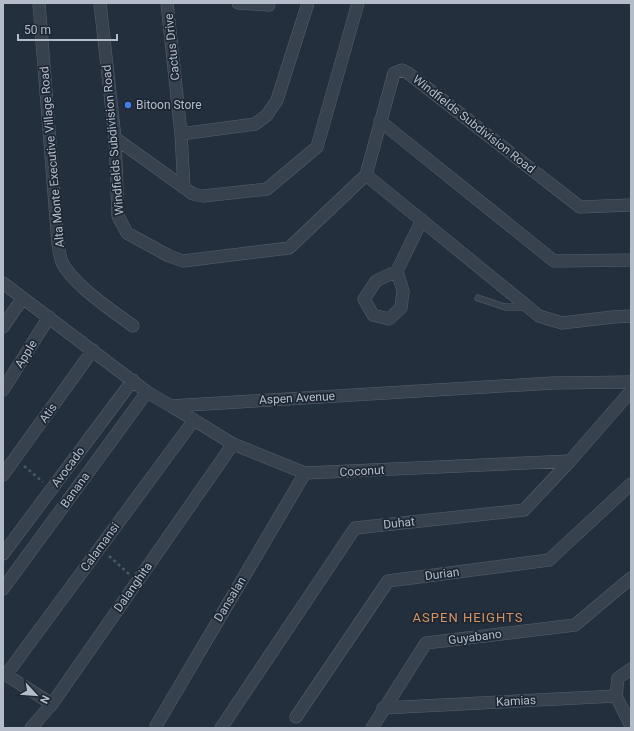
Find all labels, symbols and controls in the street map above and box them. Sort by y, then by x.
street label: Cactus Drive [162,13,182,81]
scale bar [18,16,117,42]
text: 50 m [24,23,51,37]
street label: Windfields Subdivision Road [99,64,127,216]
street label: Alta Monte Executive Village Road [37,66,67,248]
street label: Windfields Subdivision Road [410,72,538,176]
place label: Bitoon Store [136,98,202,112]
marker: Bitoon Store [123,100,133,110]
street label: Apple [12,337,40,371]
street label: Aspen Avenue [259,389,335,407]
street label: Atis [36,400,60,426]
street label: Avocado [48,444,88,490]
street label: Coconut [339,463,385,479]
street label: Banana [57,470,93,510]
street label: Duhat [383,514,415,532]
street label: Calamansi [78,520,122,574]
street label: Dalanghita [111,560,155,614]
street label: Durian [424,565,460,583]
street label: Dansalan [211,574,249,624]
district label: ASPEN HEIGHTS [413,610,523,625]
street label: Guyabano [448,627,503,647]
north arrow [16,675,56,715]
text: N [37,693,52,706]
street label: Kamias [496,693,536,709]

